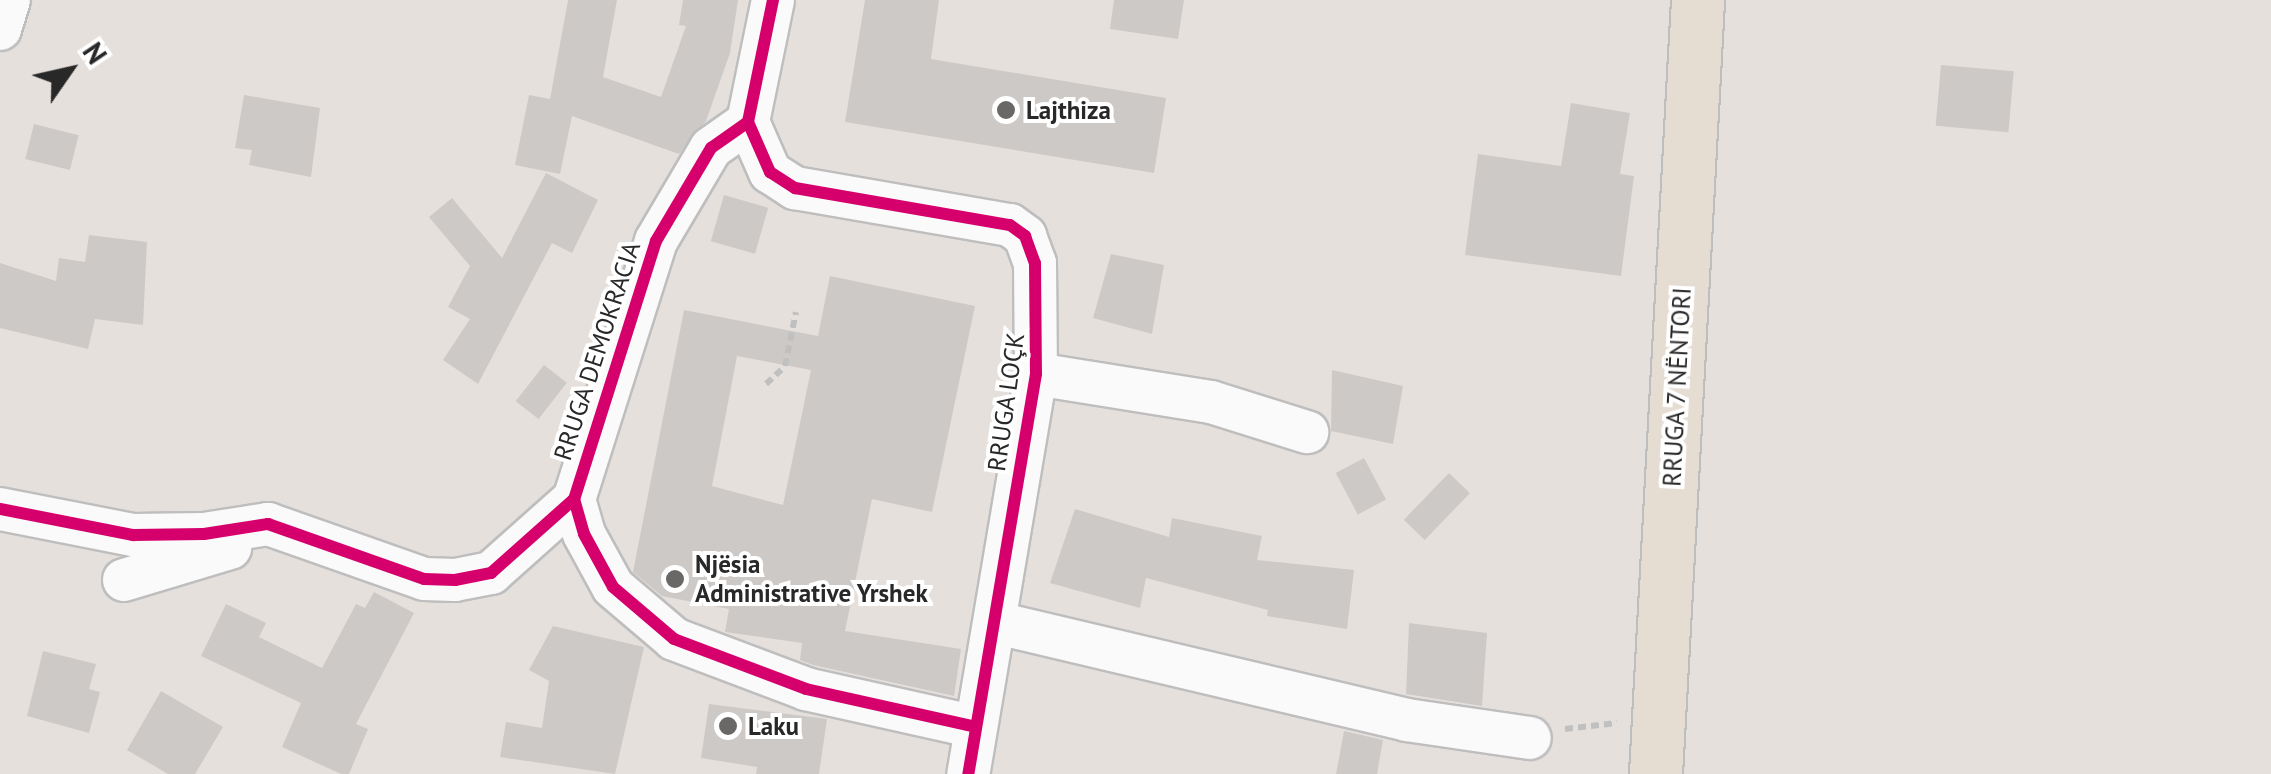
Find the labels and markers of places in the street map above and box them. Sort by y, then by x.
place label: Lajthiza [1026,95,1111,125]
marker: Lajthiza [995,99,1017,121]
place label: Njësia Administrative Yrshek [695,550,928,609]
marker: Njësia Administrative Yrshek [664,568,686,590]
place label: Laku [748,711,799,741]
marker: Laku [717,715,739,737]

